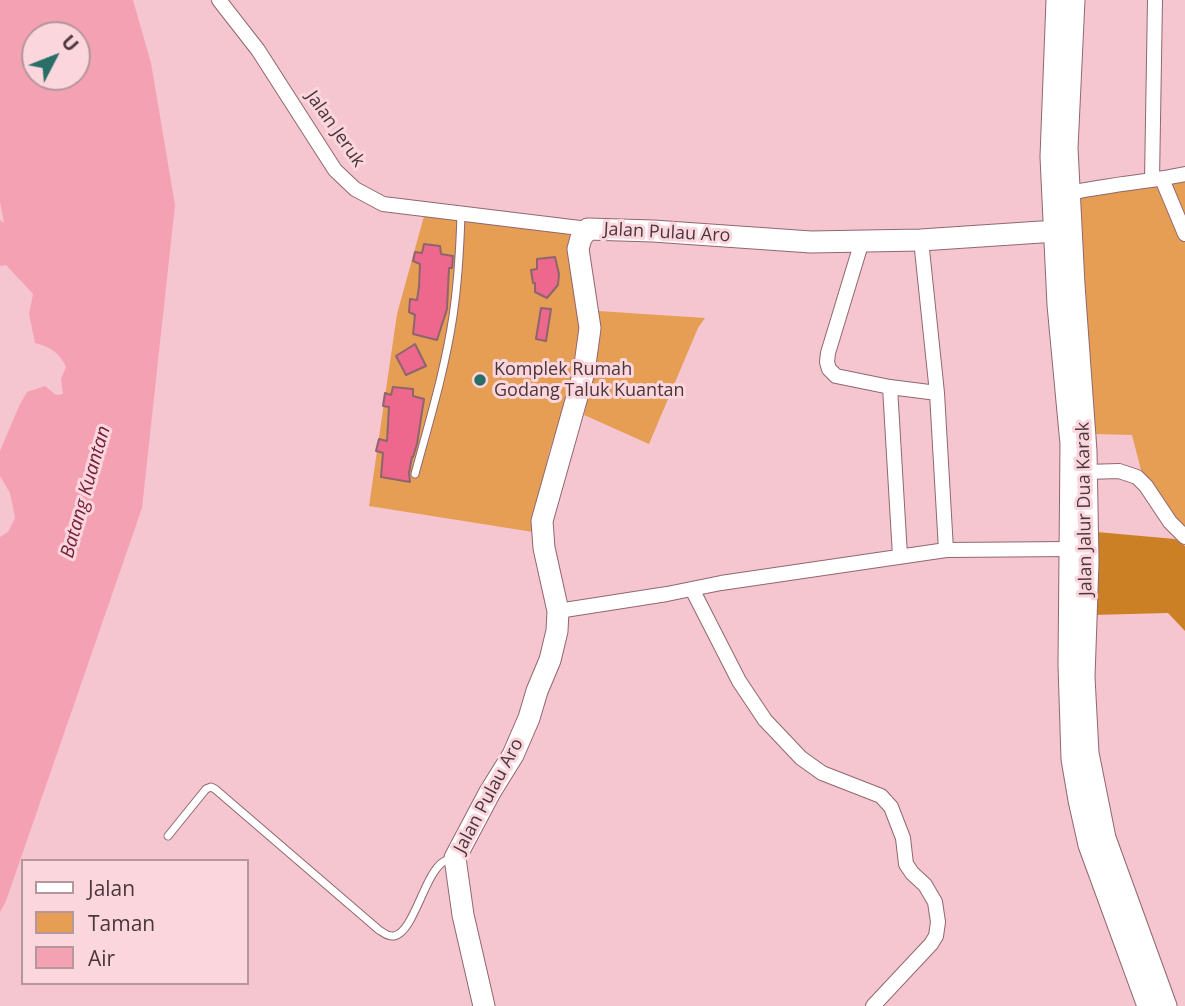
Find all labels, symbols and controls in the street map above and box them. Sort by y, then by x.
north arrow [21,21,91,91]
text: U [56,29,85,57]
street label: Jalan Jeruk [301,87,369,171]
street label: Jalan Pulau Aro [603,219,731,247]
place label: Komplek Rumah Godang Taluk Kuantan [494,359,685,402]
marker: Komplek Rumah Godang Taluk Kuantan [472,372,488,388]
street label: Jalan Jalur Dua Karak [1073,422,1097,596]
water label: Batang Kuantan [56,423,116,561]
street label: Jalan Pulau Aro [450,735,528,857]
legend [21,859,248,985]
text: Jalan [88,874,135,902]
text: Taman [88,909,155,937]
text: Air [88,944,115,972]

